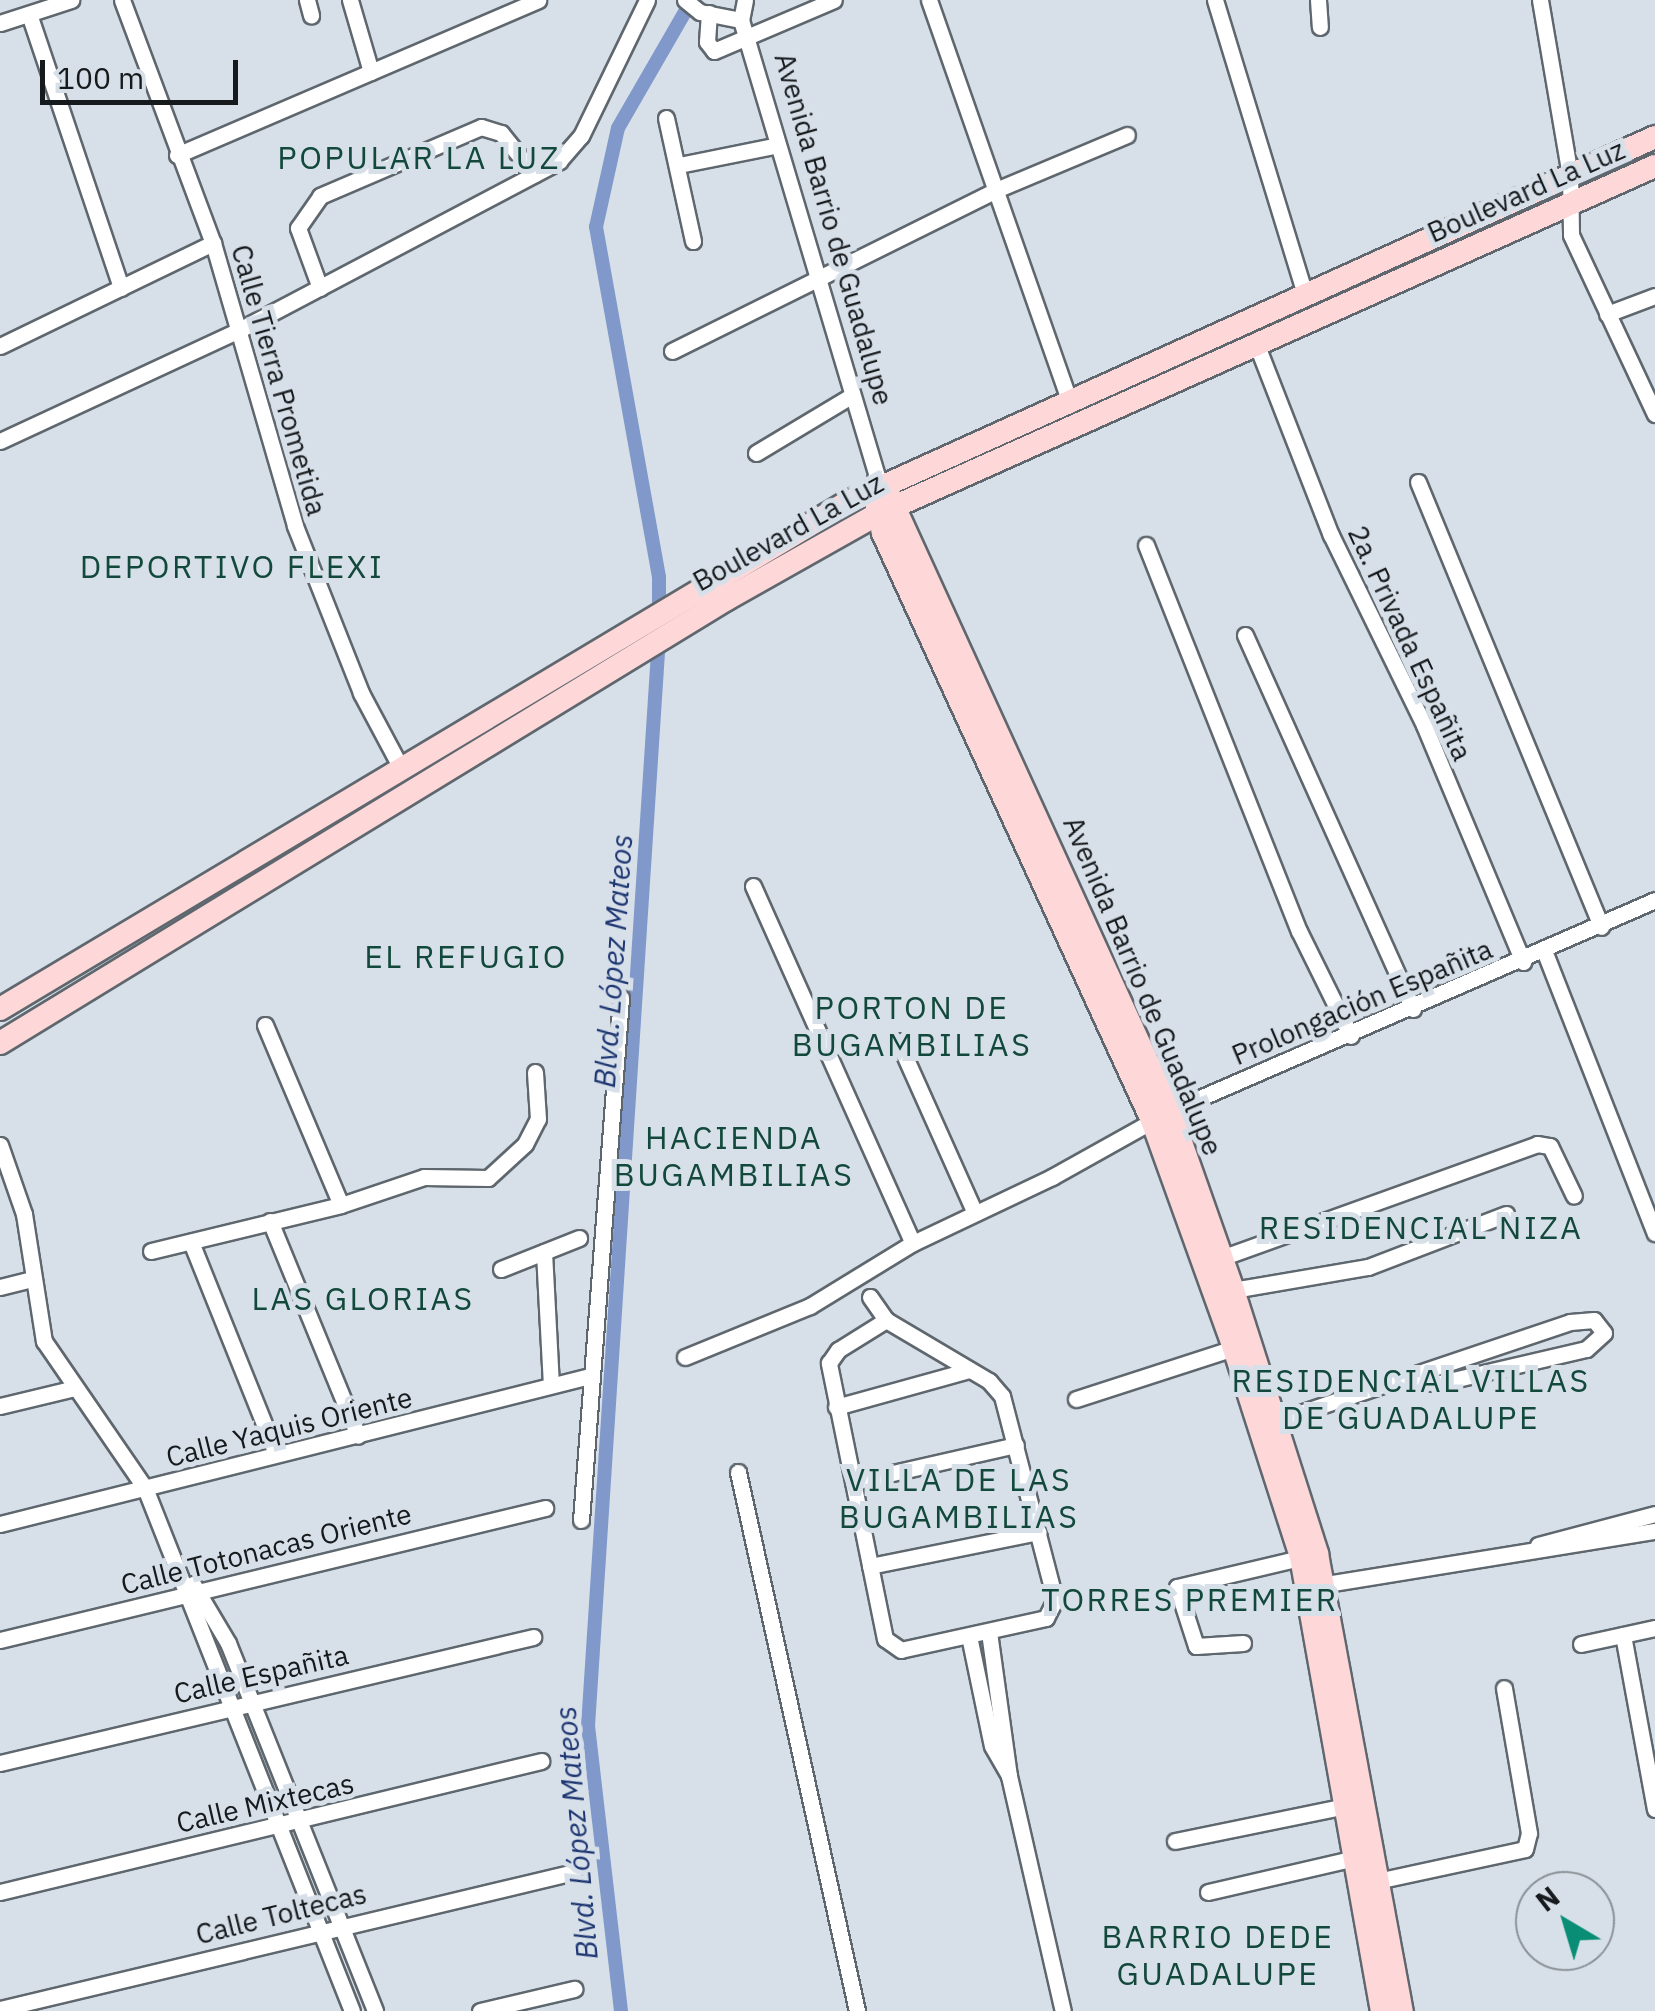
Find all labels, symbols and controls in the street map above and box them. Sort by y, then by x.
scale bar [45,40,242,102]
street label: Avenida Barrio de Guadalupe [768,49,900,409]
text: 100 m [57,58,144,97]
street label: Boulevard La Luz [1422,132,1630,250]
district label: POPULAR LA LUZ [277,138,561,176]
street label: Calle Tierra Prometida [224,241,334,519]
street label: Boulevard La Luz [687,466,889,598]
street label: 2a. Privada Españita [1341,520,1479,766]
district label: DEPORTIVO FLEXI [80,547,384,585]
street label: Avenida Barrio de Guadalupe [1056,811,1230,1161]
water label: Blvd. López Mateos [586,833,640,1089]
street label: Prolongación Españita [1227,932,1497,1072]
district label: EL REFUGIO [364,937,568,975]
district label: PORTON DE BUGAMBILIAS [792,989,1032,1064]
district label: HACIENDA BUGAMBILIAS [614,1119,854,1194]
district label: RESIDENCIAL NIZA [1259,1208,1583,1246]
district label: LAS GLORIAS [251,1279,475,1317]
district label: RESIDENCIAL VILLAS DE GUADALUPE [1231,1362,1591,1437]
street label: Calle Yaquis Oriente [162,1380,416,1474]
district label: VILLA DE LAS BUGAMBILIAS [839,1461,1079,1536]
street label: Calle Totonacas Oriente [117,1497,415,1601]
district label: TORRES PREMIER [1041,1580,1339,1618]
street label: Calle Españita [170,1638,352,1710]
water label: Blvd. López Mateos [547,1705,605,1961]
street label: Calle Mixtecas [173,1766,357,1840]
north arrow [1515,1871,1615,1971]
street label: Calle Toltecas [192,1877,370,1951]
text: N [1528,1878,1567,1919]
district label: BARRIO DEDE GUADALUPE [1102,1918,1334,1993]

